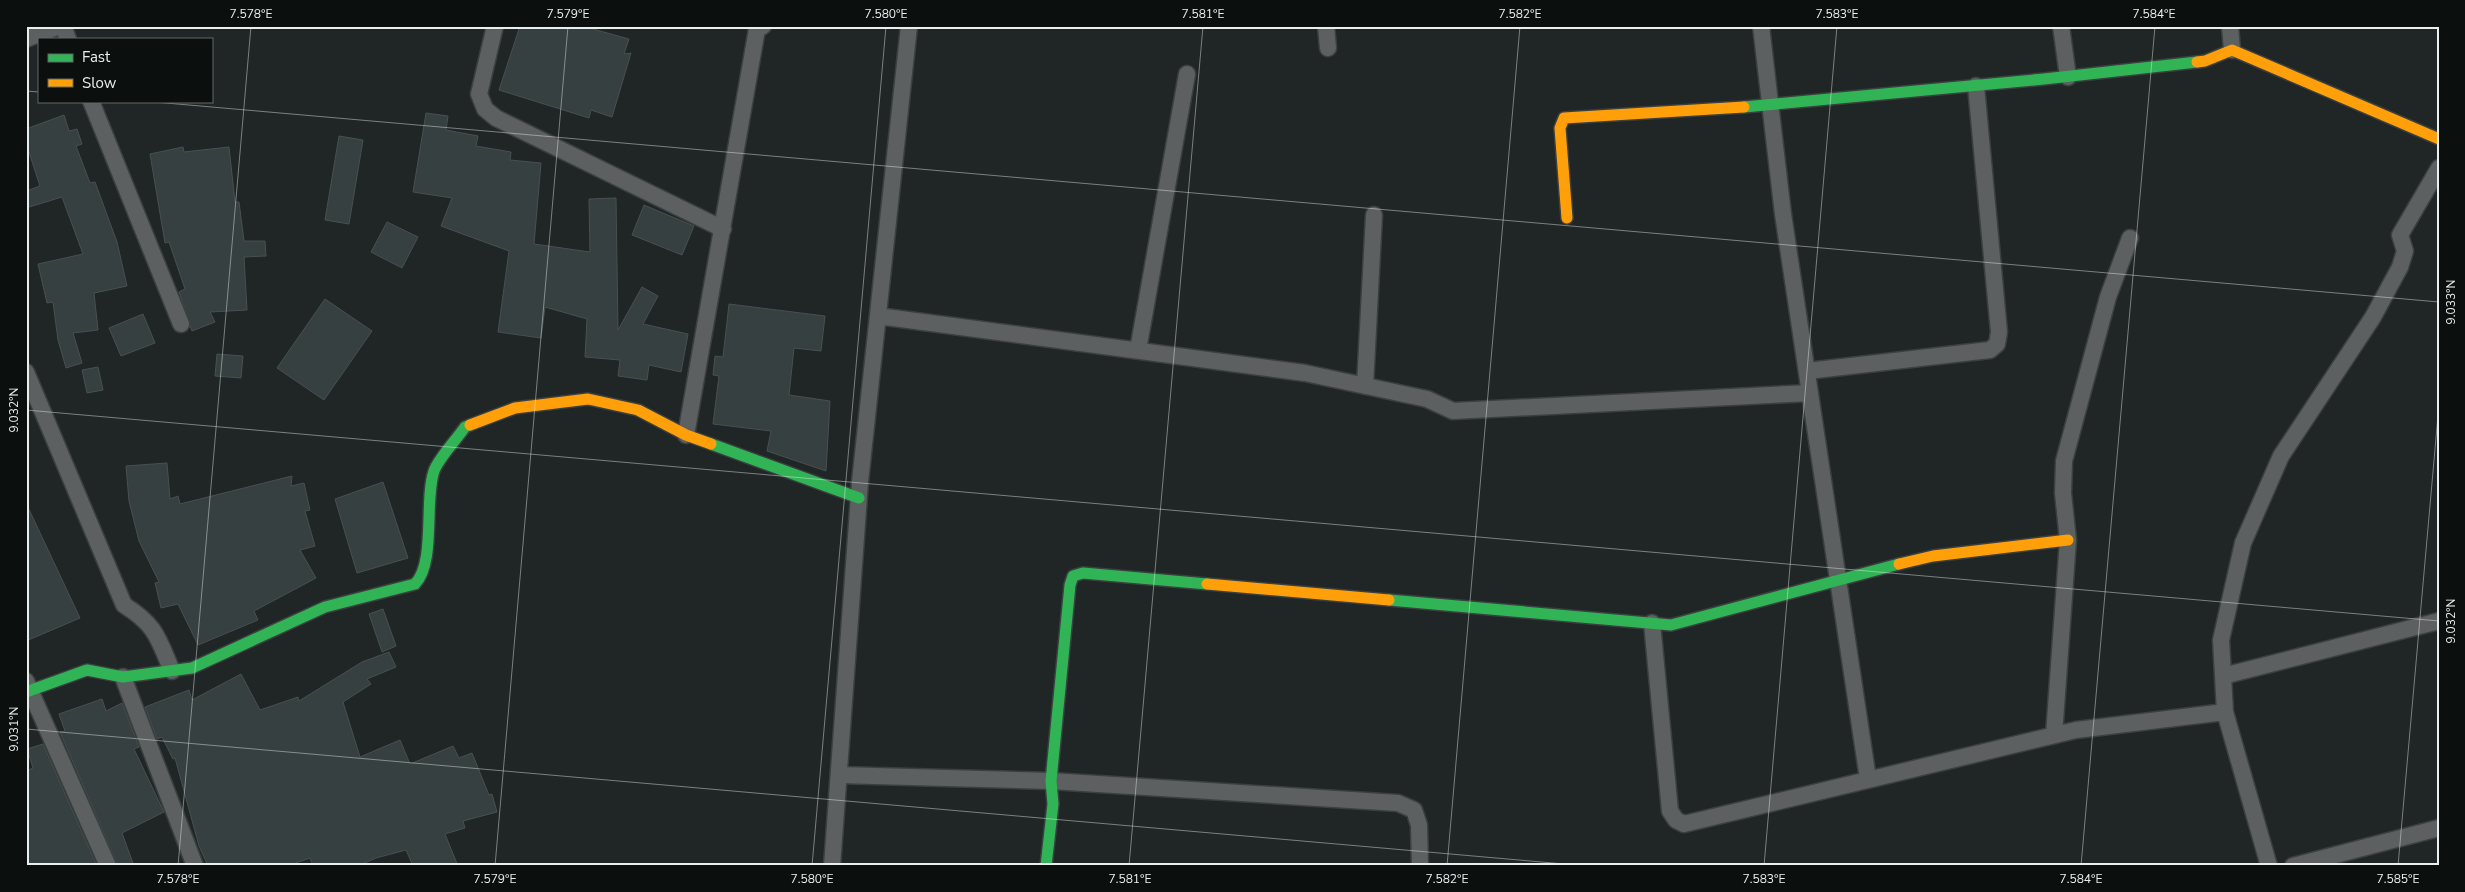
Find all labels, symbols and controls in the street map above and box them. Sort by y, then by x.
text: 7.578°E [230,6,272,22]
text: 7.579°E [547,6,589,22]
text: 7.580°E [865,6,907,22]
text: 7.581°E [1182,6,1224,22]
text: 7.582°E [1499,6,1541,22]
text: 7.583°E [1816,6,1858,22]
text: 7.584°E [2133,6,2175,22]
legend [38,38,212,102]
text: Fast [82,47,111,67]
text: Slow [82,73,117,93]
text: 9.033°N [2443,280,2459,324]
text: 9.032°N [6,388,22,432]
text: 9.032°N [2443,599,2459,643]
text: 9.031°N [6,707,22,751]
text: 7.578°E [157,871,199,887]
text: 7.579°E [474,871,516,887]
text: 7.580°E [791,871,833,887]
text: 7.581°E [1109,871,1151,887]
text: 7.582°E [1426,871,1468,887]
text: 7.583°E [1743,871,1785,887]
text: 7.584°E [2060,871,2102,887]
text: 7.585°E [2377,871,2419,887]

